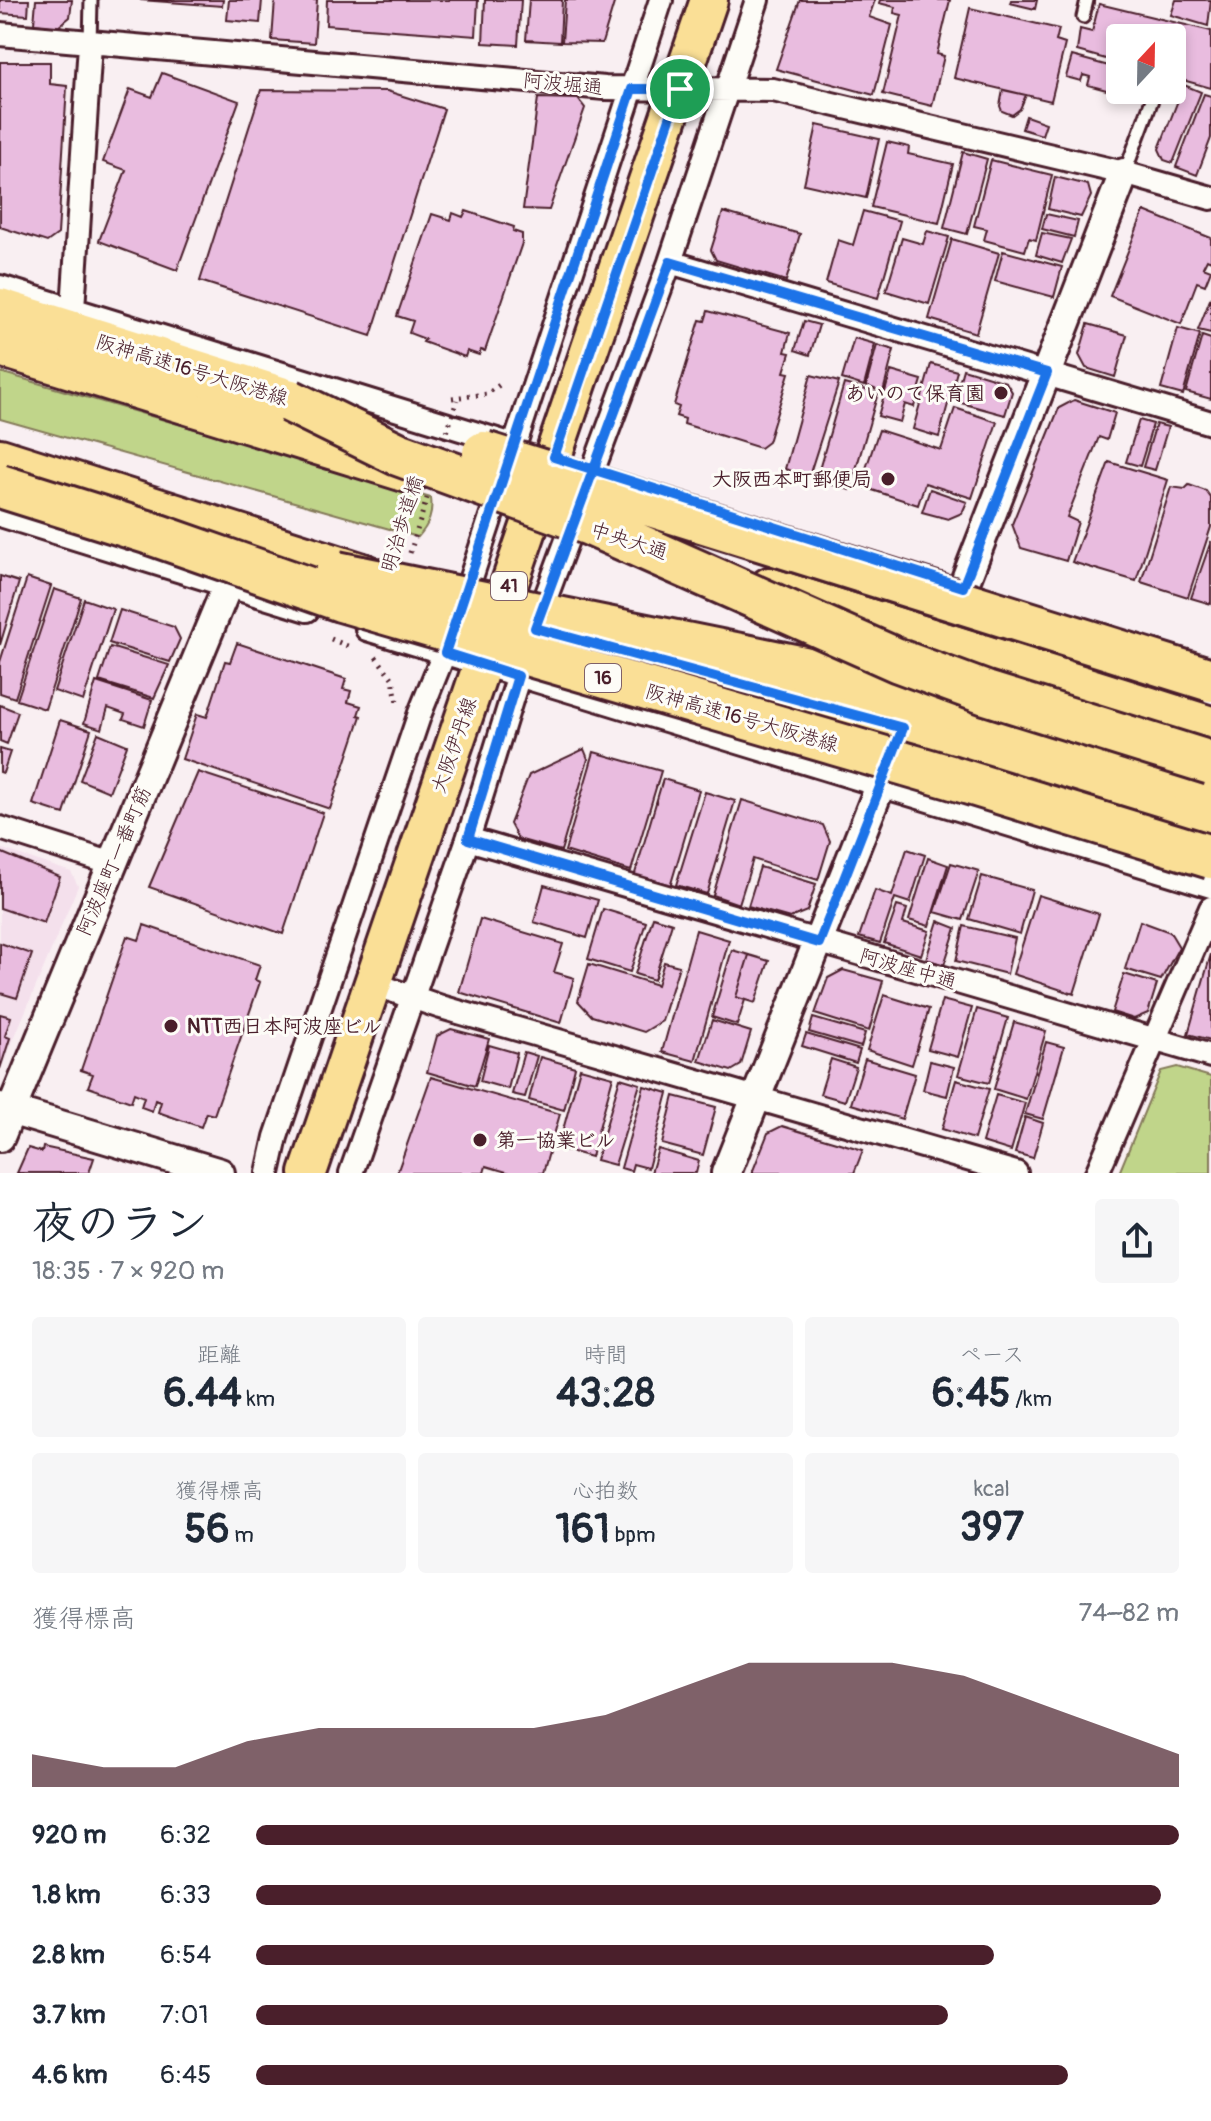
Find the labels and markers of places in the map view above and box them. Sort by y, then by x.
pin [646,55,714,123]
place label: あいのて保育園 [845,381,985,406]
marker: あいのて保育園 [992,384,1010,402]
place label: 大阪西本町郵便局 [712,467,872,492]
marker: 大阪西本町郵便局 [879,470,897,488]
place label: NTT西日本阿波座ビル [187,1014,382,1039]
marker: NTT西日本阿波座ビル [162,1017,180,1035]
place label: 第一協業ビル [496,1128,616,1153]
marker: 第一協業ビル [471,1131,489,1149]

